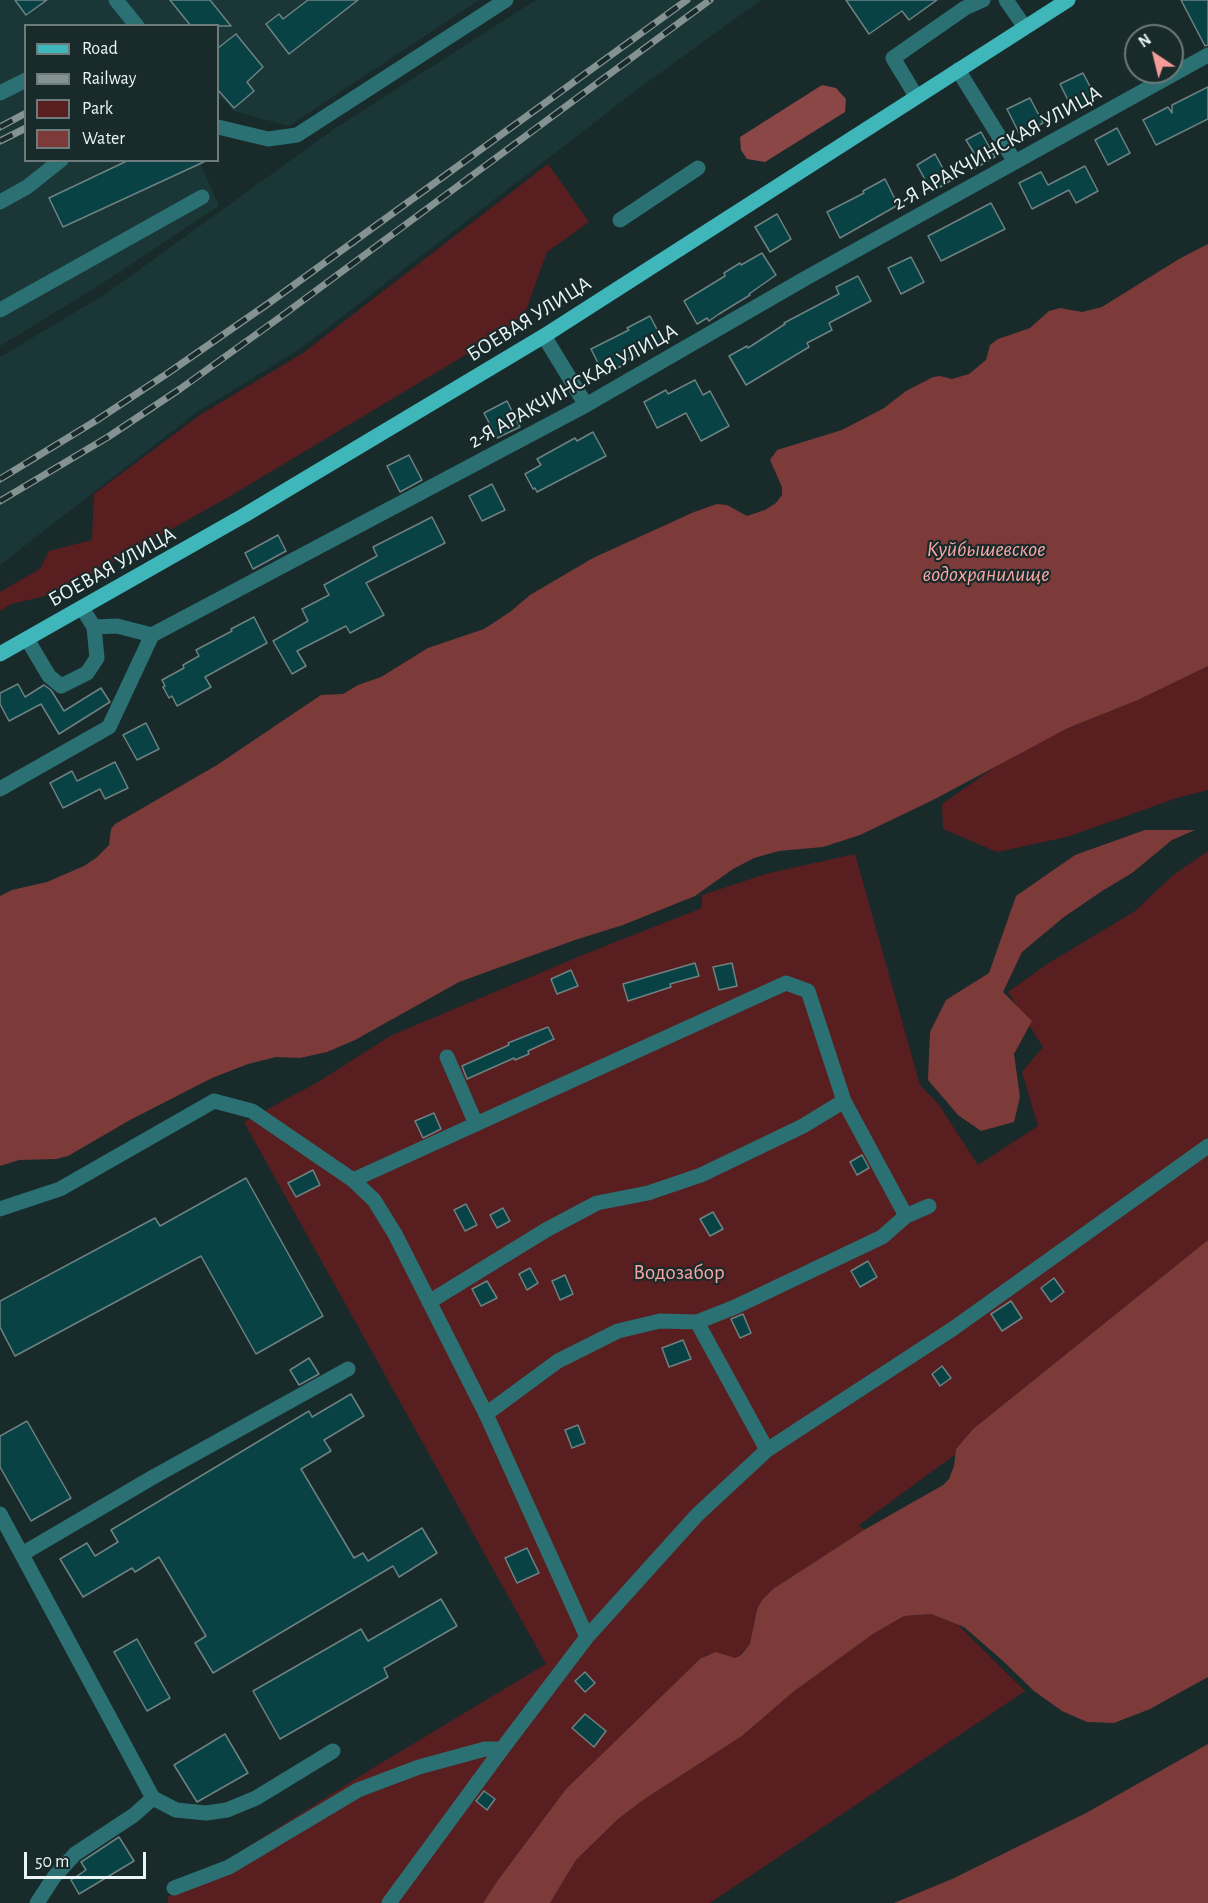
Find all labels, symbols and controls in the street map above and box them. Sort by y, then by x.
legend [24,24,219,162]
north arrow [1124,24,1184,84]
text: N [1136,31,1154,51]
text: Road [82,40,118,58]
text: Railway [82,70,136,88]
street label: 2-Я АРАКЧИНСКАЯ УЛИЦА [888,80,1106,216]
text: Park [82,100,113,118]
text: Water [82,130,125,148]
street label: БОЕВАЯ УЛИЦА [462,271,596,367]
street label: 2-Я АРАКЧИНСКАЯ УЛИЦА [464,318,682,454]
street label: БОЕВАЯ УЛИЦА [44,522,180,612]
water label: Куйбышевское водохранилище [923,536,1049,588]
park label: Водозабор [633,1260,725,1286]
scale bar [27,1840,148,1878]
text: 50 m [35,1853,69,1871]

